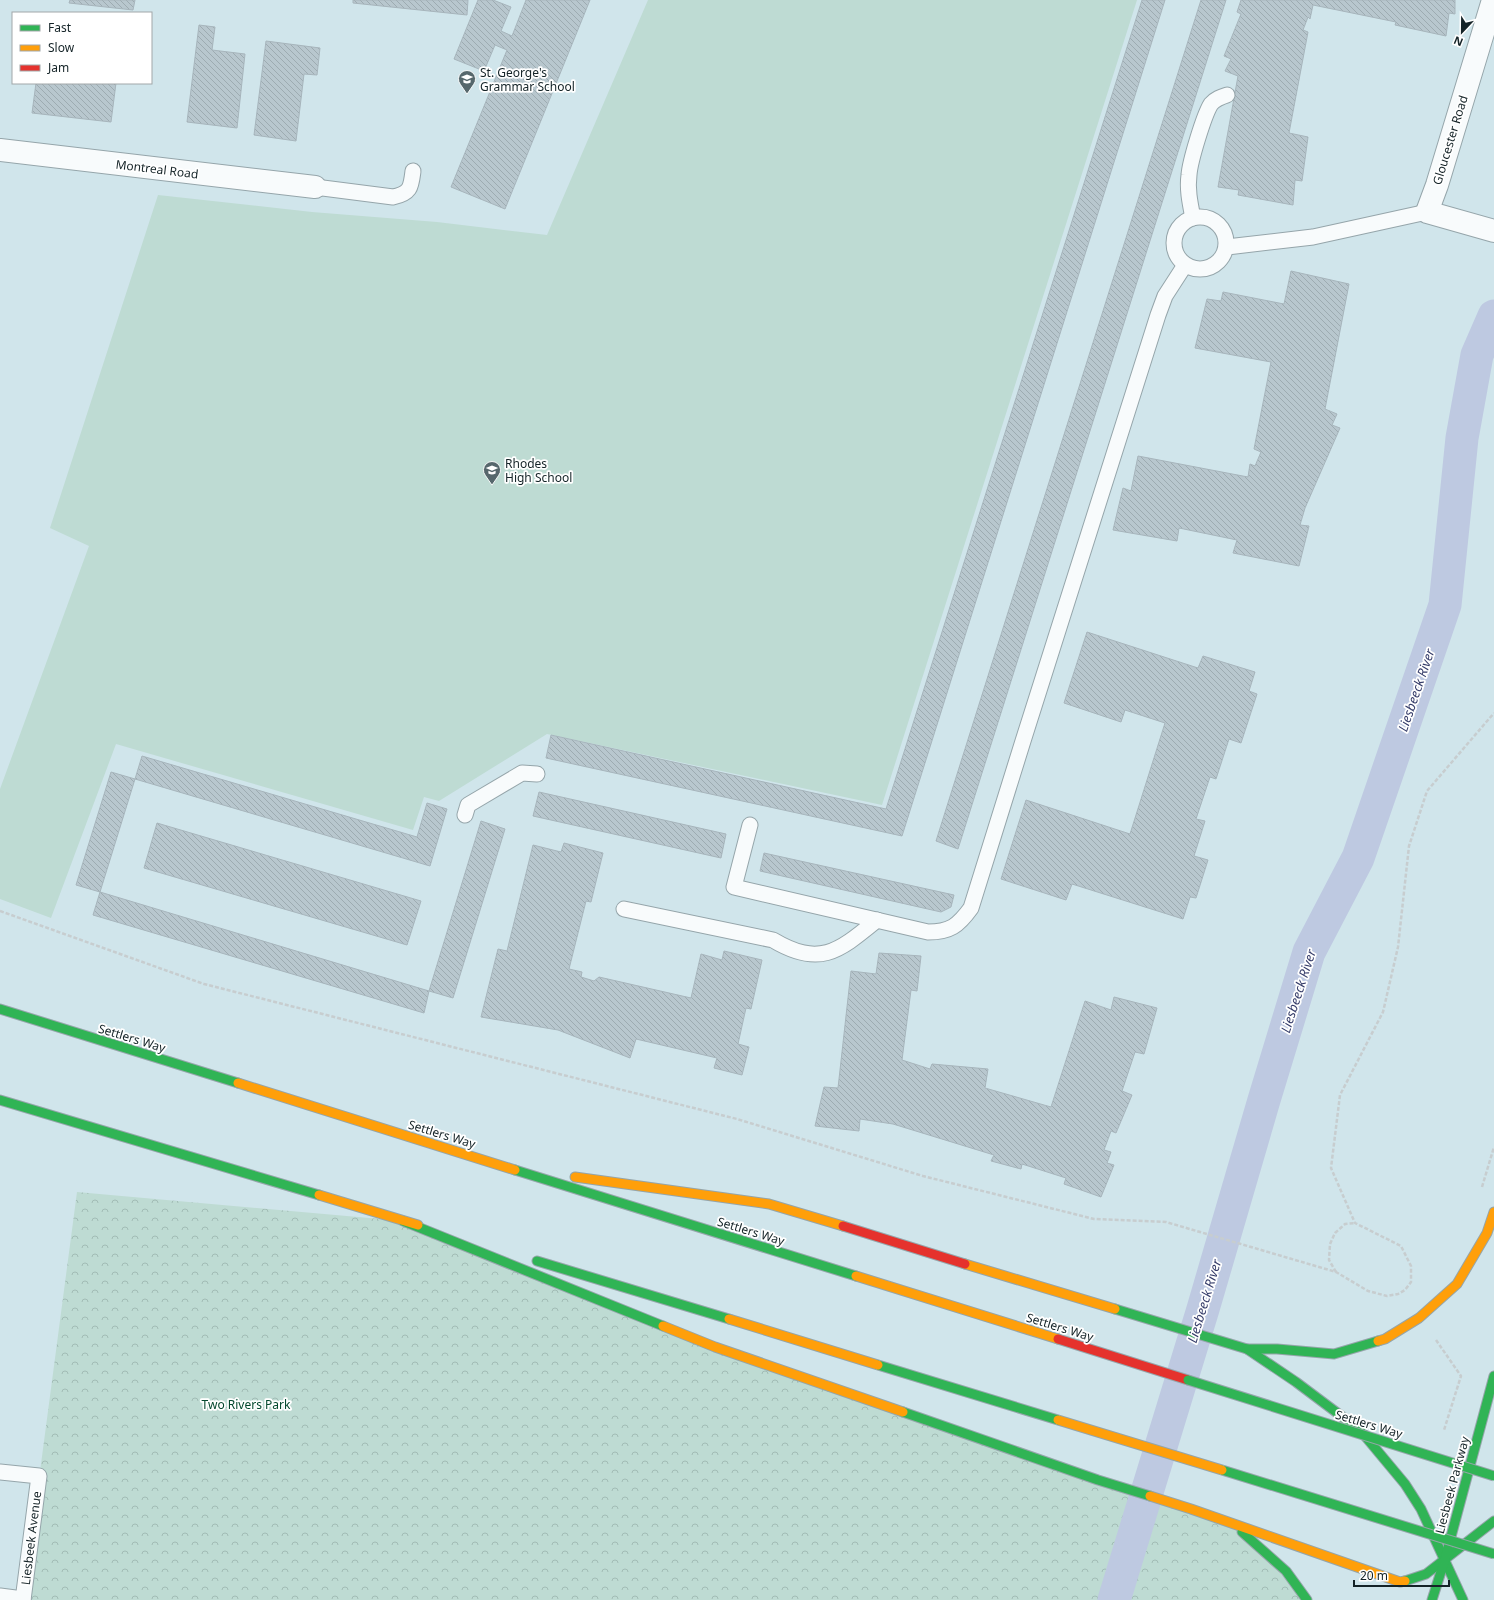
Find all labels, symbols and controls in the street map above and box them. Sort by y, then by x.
legend [12,12,152,84]
north arrow [1442,12,1482,52]
text: Fast [48,19,72,36]
text: N [1451,33,1465,50]
text: Slow [48,39,75,56]
text: Jam [47,59,69,76]
place label: St. George's Grammar School [480,64,575,95]
school or university icon: St. George's Grammar School [457,69,477,94]
street label: Gloucester Road [1428,93,1472,187]
street label: Montreal Road [115,155,199,183]
place label: Rhodes High School [505,455,572,486]
school or university icon: Rhodes High School [482,460,502,485]
water label: Liesbeeck River [1393,645,1439,734]
water label: Liesbeeck River [1276,946,1320,1035]
street label: Settlers Way [96,1020,169,1057]
street label: Settlers Way [406,1116,479,1153]
street label: Settlers Way [715,1213,788,1250]
water label: Liesbeeck River [1183,1256,1225,1345]
street label: Settlers Way [1024,1309,1097,1346]
park label: Two Rivers Park [202,1396,291,1413]
street label: Settlers Way [1333,1406,1406,1443]
street label: Liesbeek Parkway [1431,1434,1473,1535]
street label: Liesbeek Avenue [17,1490,45,1586]
scale bar [1354,1562,1449,1588]
text: 20 m [1360,1567,1388,1584]

